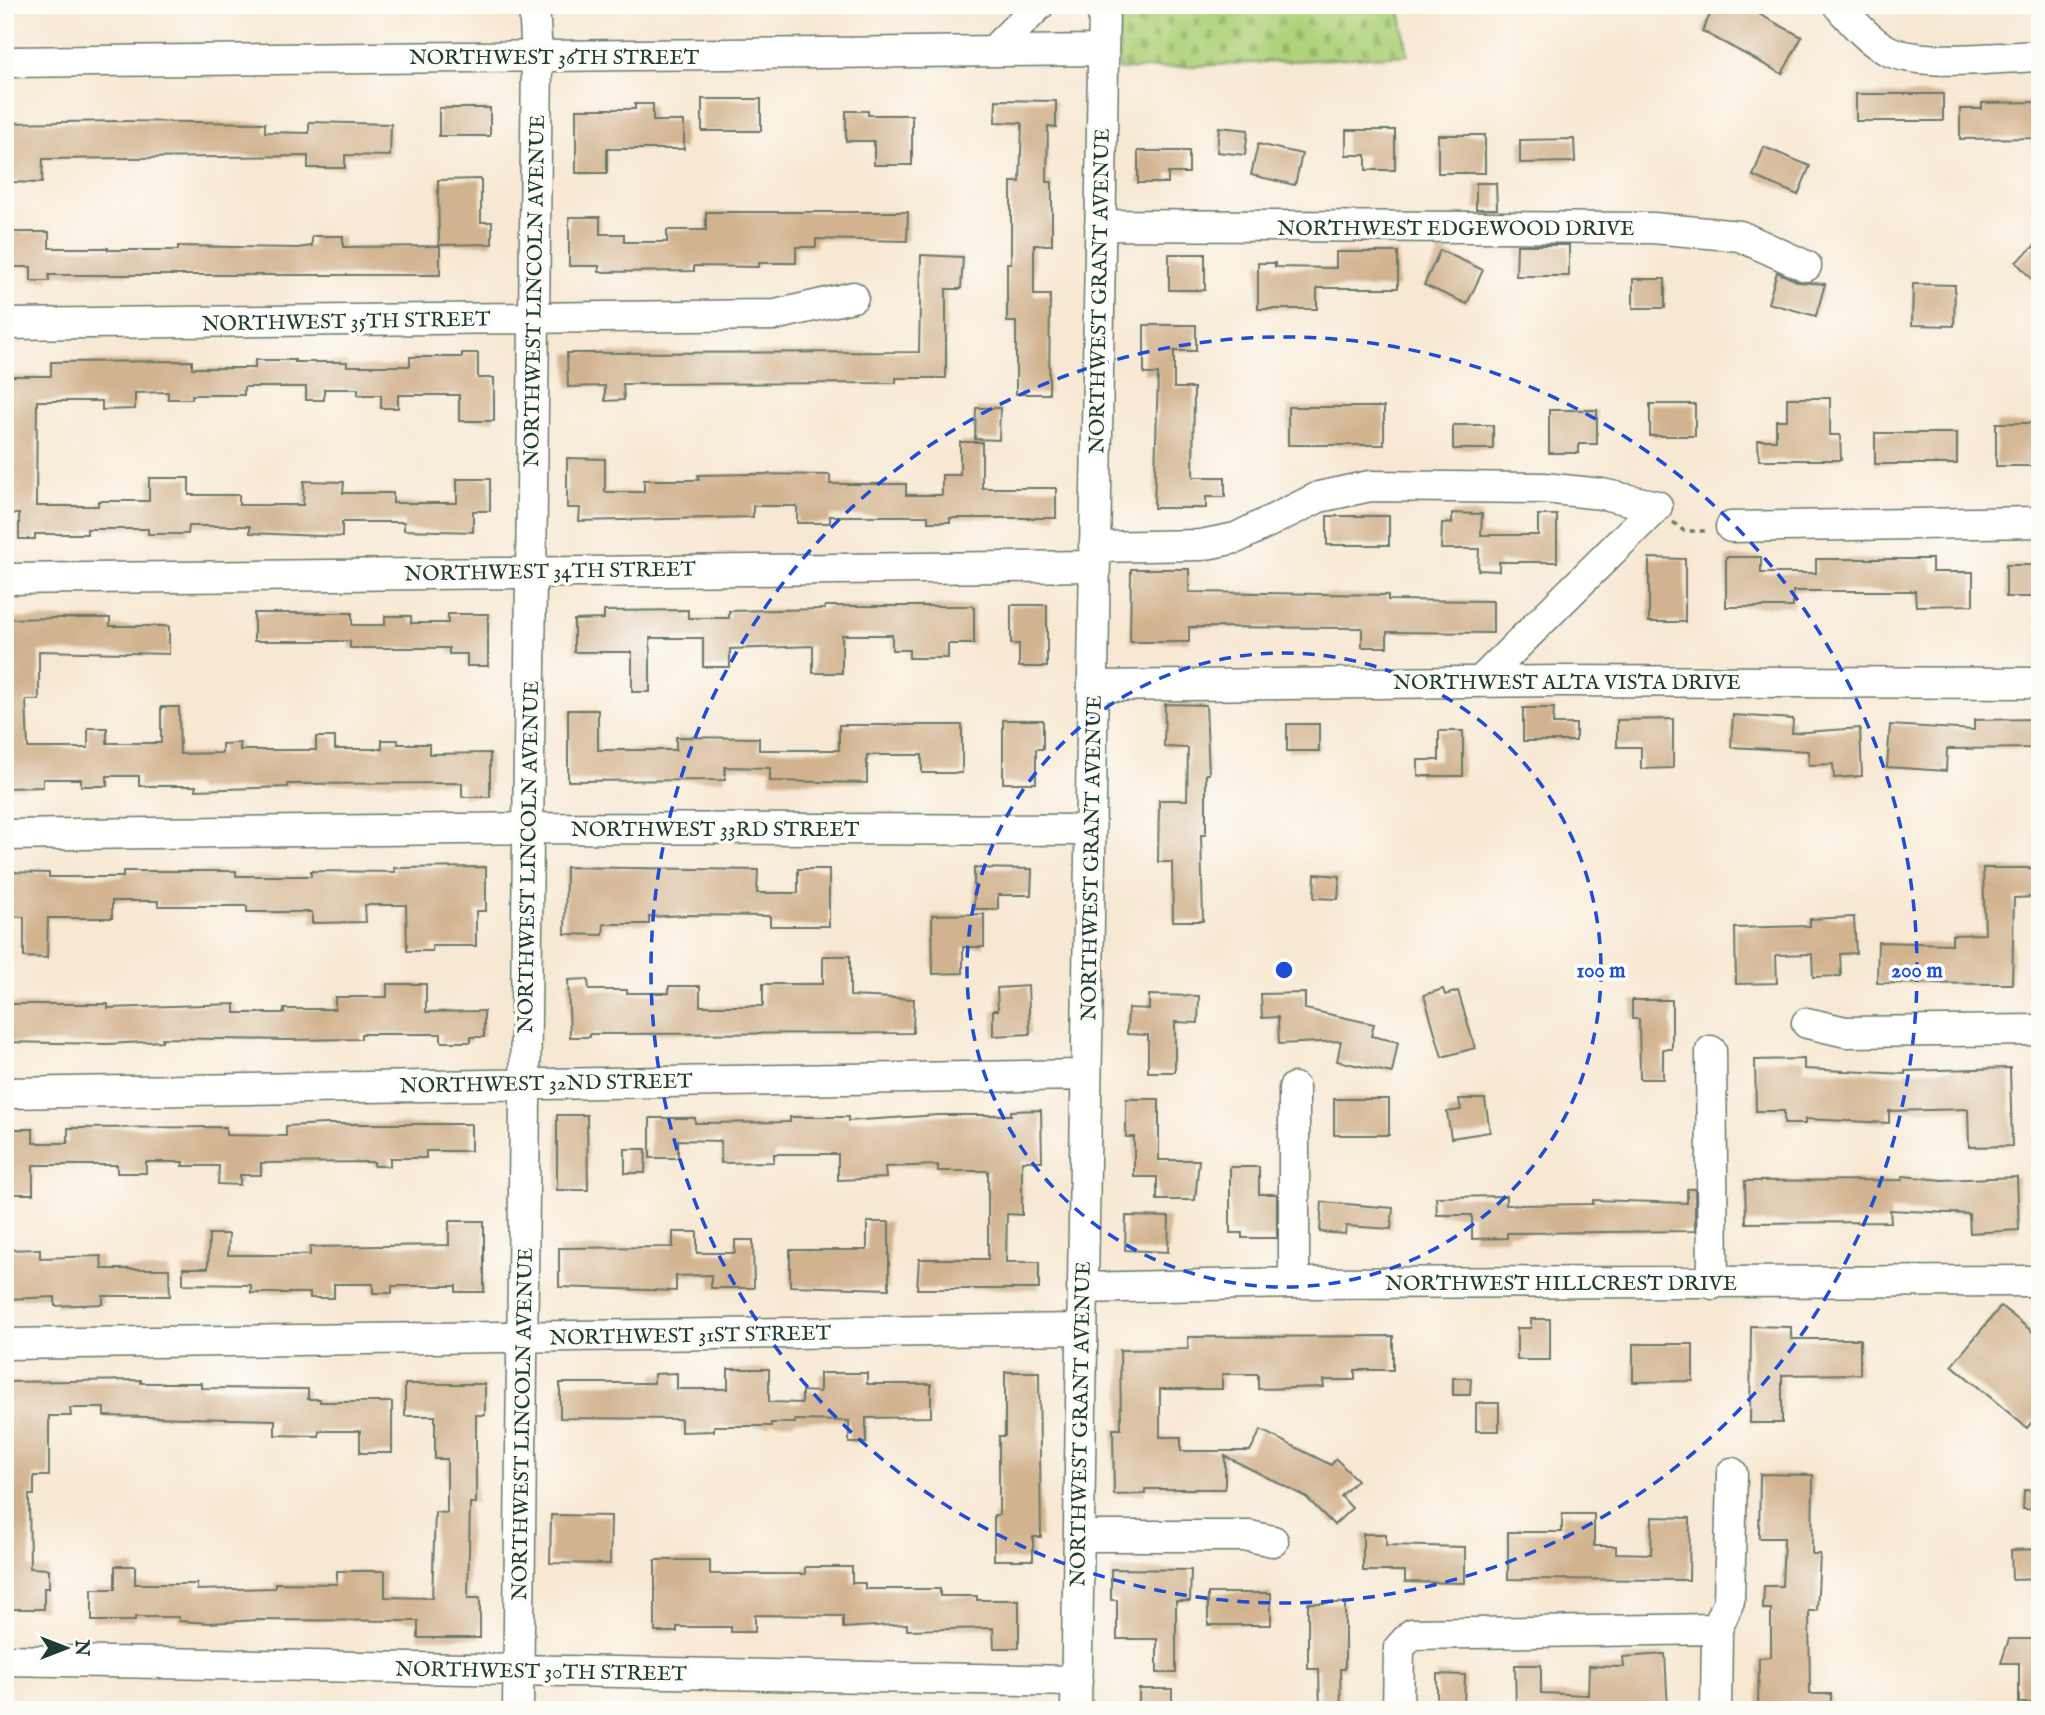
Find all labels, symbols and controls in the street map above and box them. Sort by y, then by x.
street label: NORTHWEST 36TH STREET [409,45,700,72]
street label: NORTHWEST LINCOLN AVENUE [519,114,552,468]
street label: NORTHWEST GRANT AVENUE [1084,128,1117,454]
street label: NORTHWEST EDGEWOOD DRIVE [1277,216,1635,243]
street label: NORTHWEST 35TH STREET [201,306,491,339]
street label: NORTHWEST 34TH STREET [404,556,697,589]
street label: NORTHWEST ALTA VISTA DRIVE [1393,670,1741,697]
street label: NORTHWEST LINCOLN AVENUE [513,680,546,1034]
street label: NORTHWEST GRANT AVENUE [1076,695,1109,1021]
street label: NORTHWEST 33RD STREET [571,817,860,844]
centre of rings [1272,958,1296,982]
text: 100 m [1576,958,1626,985]
text: 200 m [1891,958,1943,985]
street label: NORTHWEST 32ND STREET [399,1068,693,1101]
street label: NORTHWEST LINCOLN AVENUE [507,1247,540,1601]
street label: NORTHWEST GRANT AVENUE [1065,1261,1098,1587]
street label: NORTHWEST HILLCREST DRIVE [1385,1271,1737,1298]
street label: NORTHWEST 31ST STREET [549,1321,832,1352]
north arrow [32,1614,102,1684]
text: N [69,1639,93,1657]
street label: NORTHWEST 30TH STREET [395,1656,688,1689]

